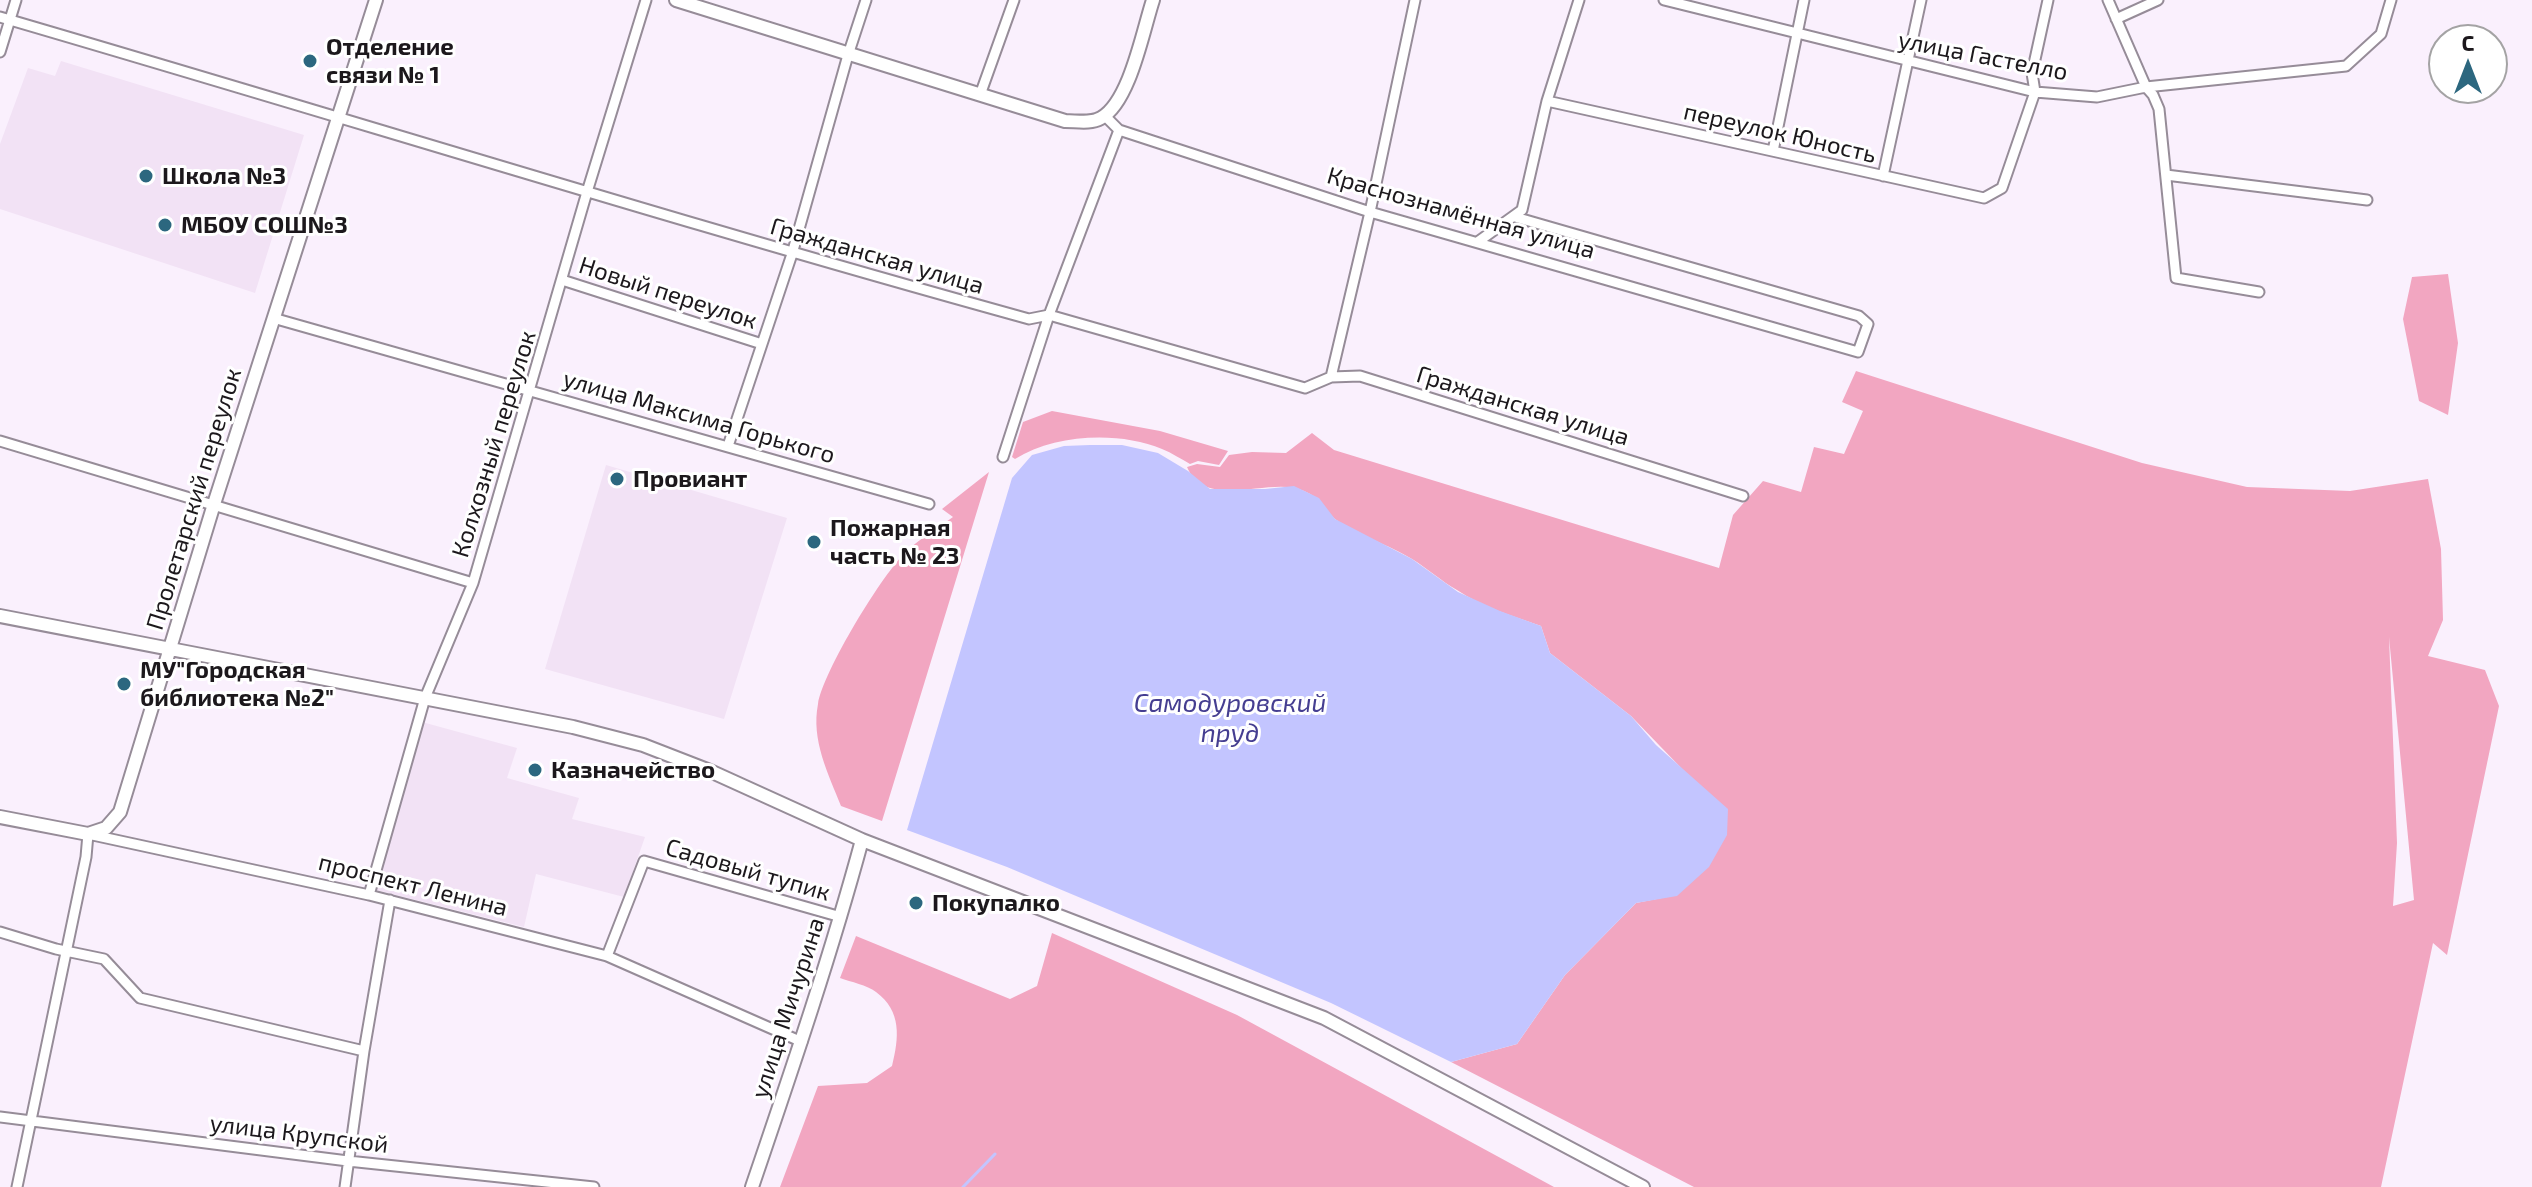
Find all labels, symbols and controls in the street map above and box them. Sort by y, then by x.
north arrow [2428,24,2508,104]
street label: улица Гастелло [1896,25,2070,87]
text: С [2462,29,2474,55]
place label: Отделение связи № 1 [326,33,454,89]
marker: Отделение связи № 1 [301,52,319,70]
street label: переулок Юность [1681,97,1879,169]
street label: Краснознамённая улица [1324,161,1598,265]
place label: Школа №3 [162,162,286,190]
marker: Школа №3 [137,167,155,185]
place label: МБОУ СОШ№3 [181,211,348,239]
street label: Гражданская улица [767,212,987,300]
marker: МБОУ СОШ№3 [156,216,174,234]
street label: Новый переулок [575,251,761,335]
street label: Колхозный переулок [446,327,542,561]
street label: Гражданская улица [1413,360,1633,452]
street label: улица Максима Горького [560,364,838,470]
street label: Пролетарский переулок [140,365,248,633]
place label: Провиант [633,465,747,493]
marker: Провиант [608,470,626,488]
place label: Пожарная часть № 23 [830,514,959,570]
marker: Пожарная часть № 23 [805,533,823,551]
place label: МУ"Городская библиотека №2" [140,656,334,712]
marker: МУ"Городская библиотека №2" [115,675,133,693]
water label: Самодуровский пруд [1134,687,1326,748]
place label: Казначейство [551,756,715,784]
marker: Казначейство [526,761,544,779]
street label: Садовый тупик [662,833,834,907]
street label: проспект Ленина [315,848,511,922]
place label: Покупалко [932,889,1060,917]
marker: Покупалко [907,894,925,912]
street label: улица Мичурина [745,914,831,1102]
street label: улица Крупской [208,1109,390,1159]

